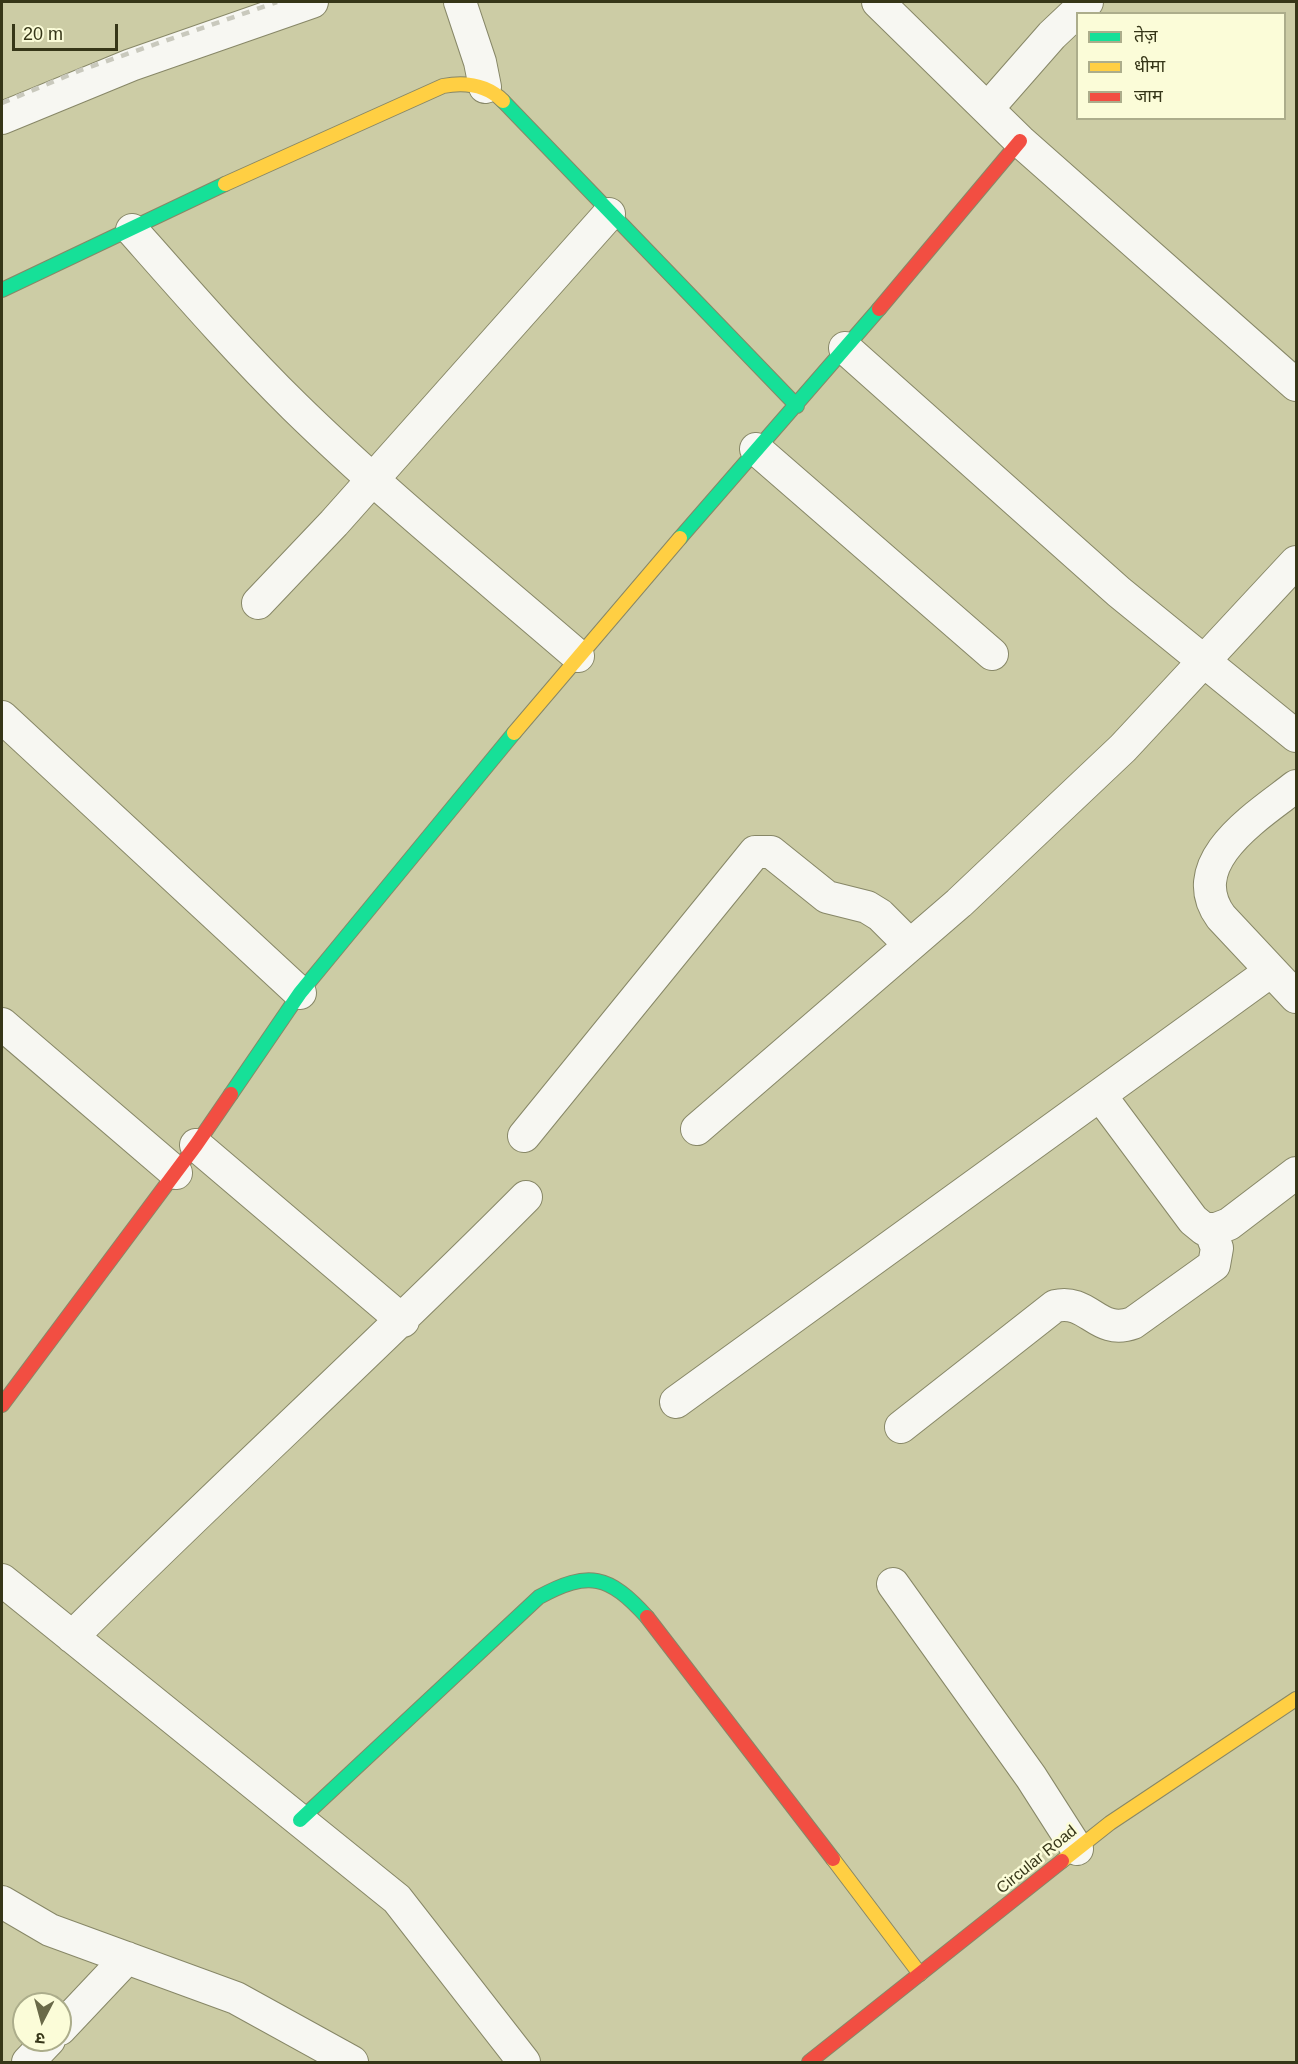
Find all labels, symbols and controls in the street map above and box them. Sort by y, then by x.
scale bar [15,12,122,50]
legend [1076,12,1286,120]
text: 20 m [23,24,63,44]
text: तेज़ [1134,26,1158,46]
text: धीमा [1134,56,1165,76]
text: जाम [1134,86,1163,106]
street label: Circular Road [993,1822,1081,1898]
north arrow [12,1992,72,2052]
text: उ [35,2029,46,2047]

